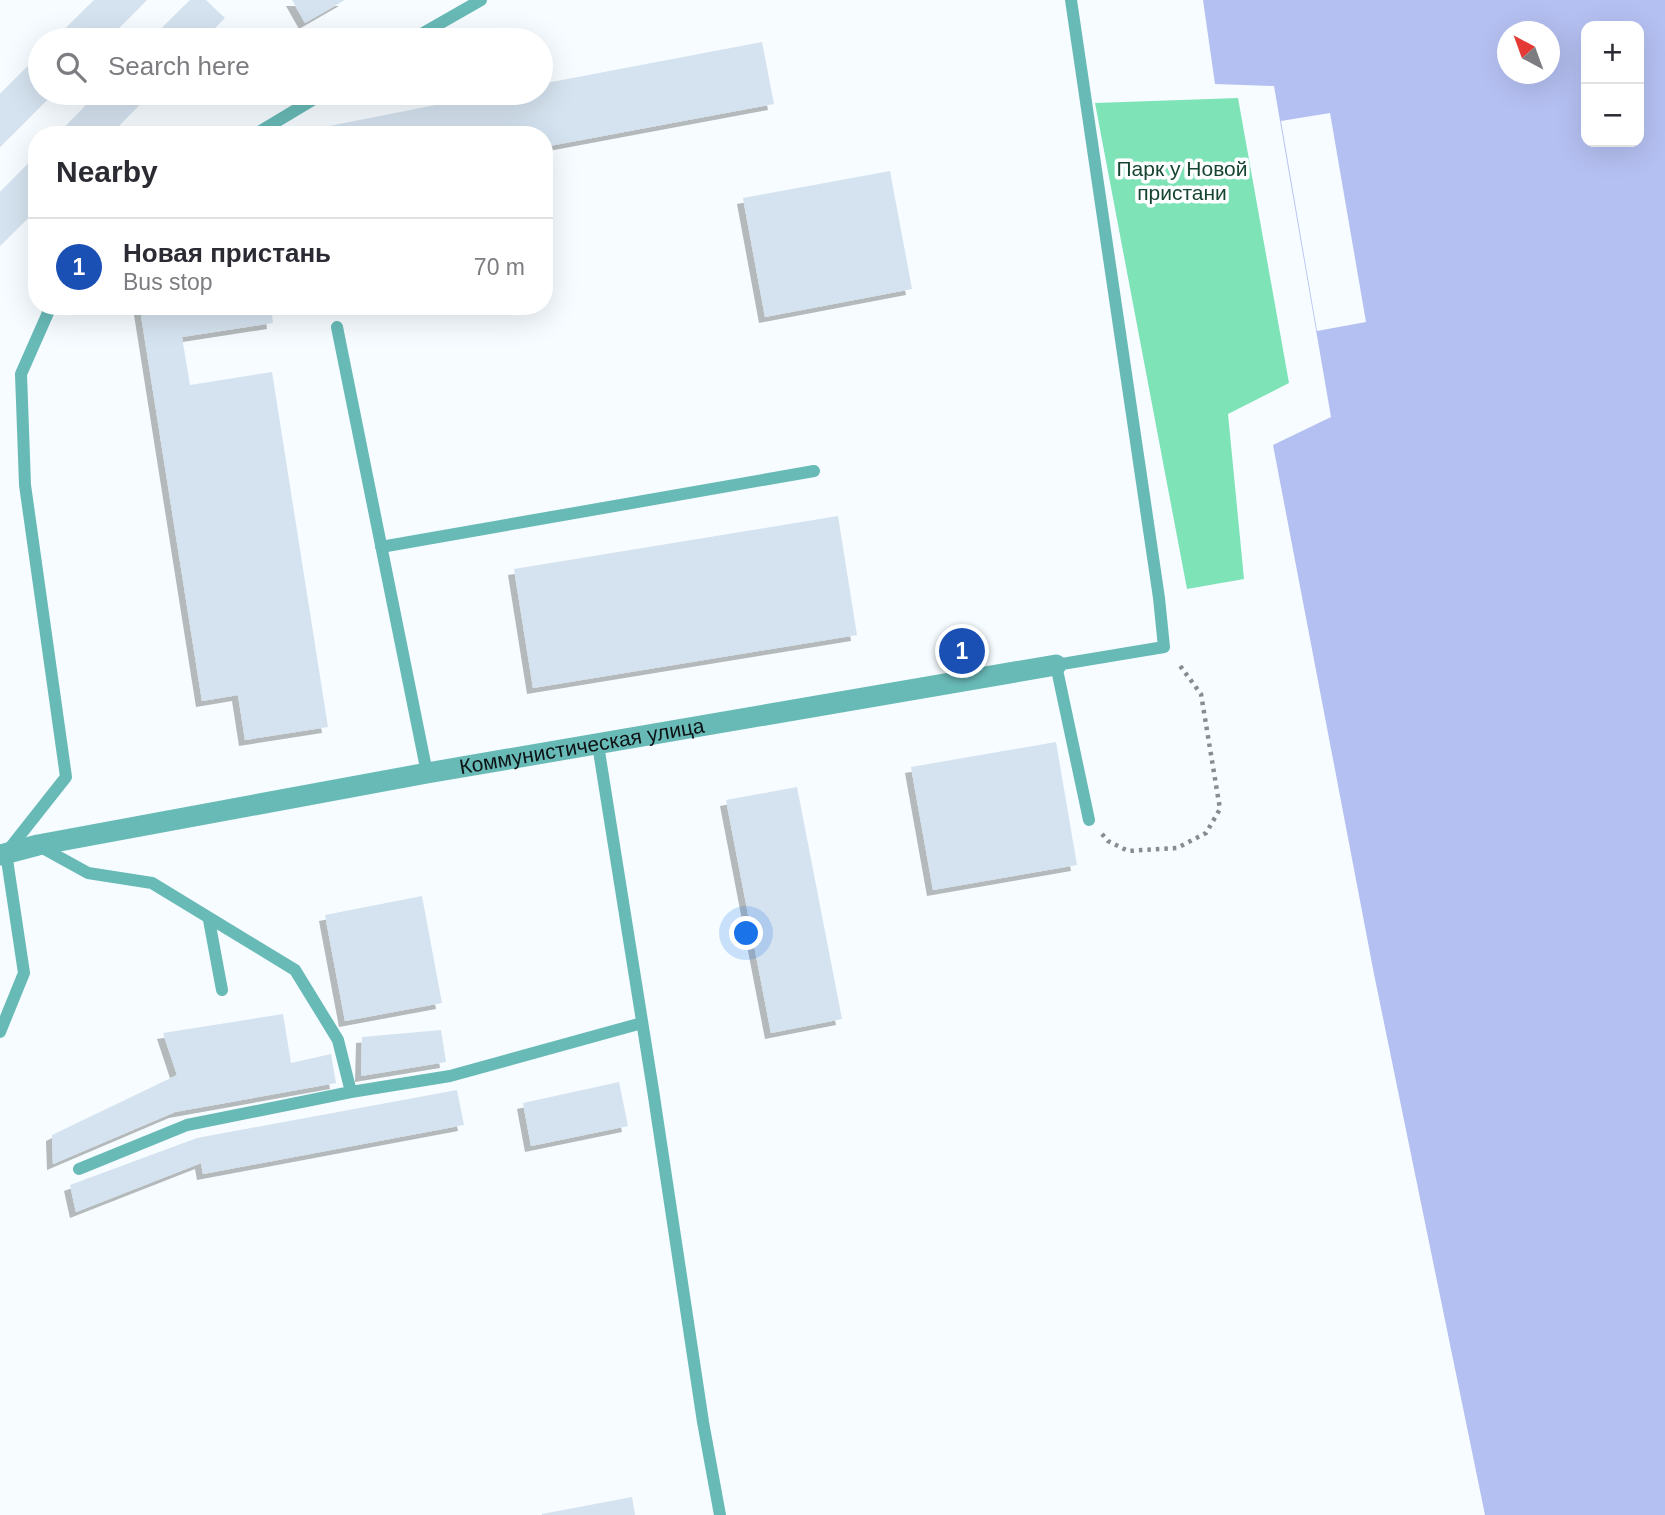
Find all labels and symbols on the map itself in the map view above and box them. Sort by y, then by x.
north arrow [1497,21,1560,84]
park label: Парк у Новой пристани [1117,157,1247,204]
pin: 1 [939,625,985,677]
street label: Коммунистическая улица [457,714,706,778]
your location [729,916,763,950]

